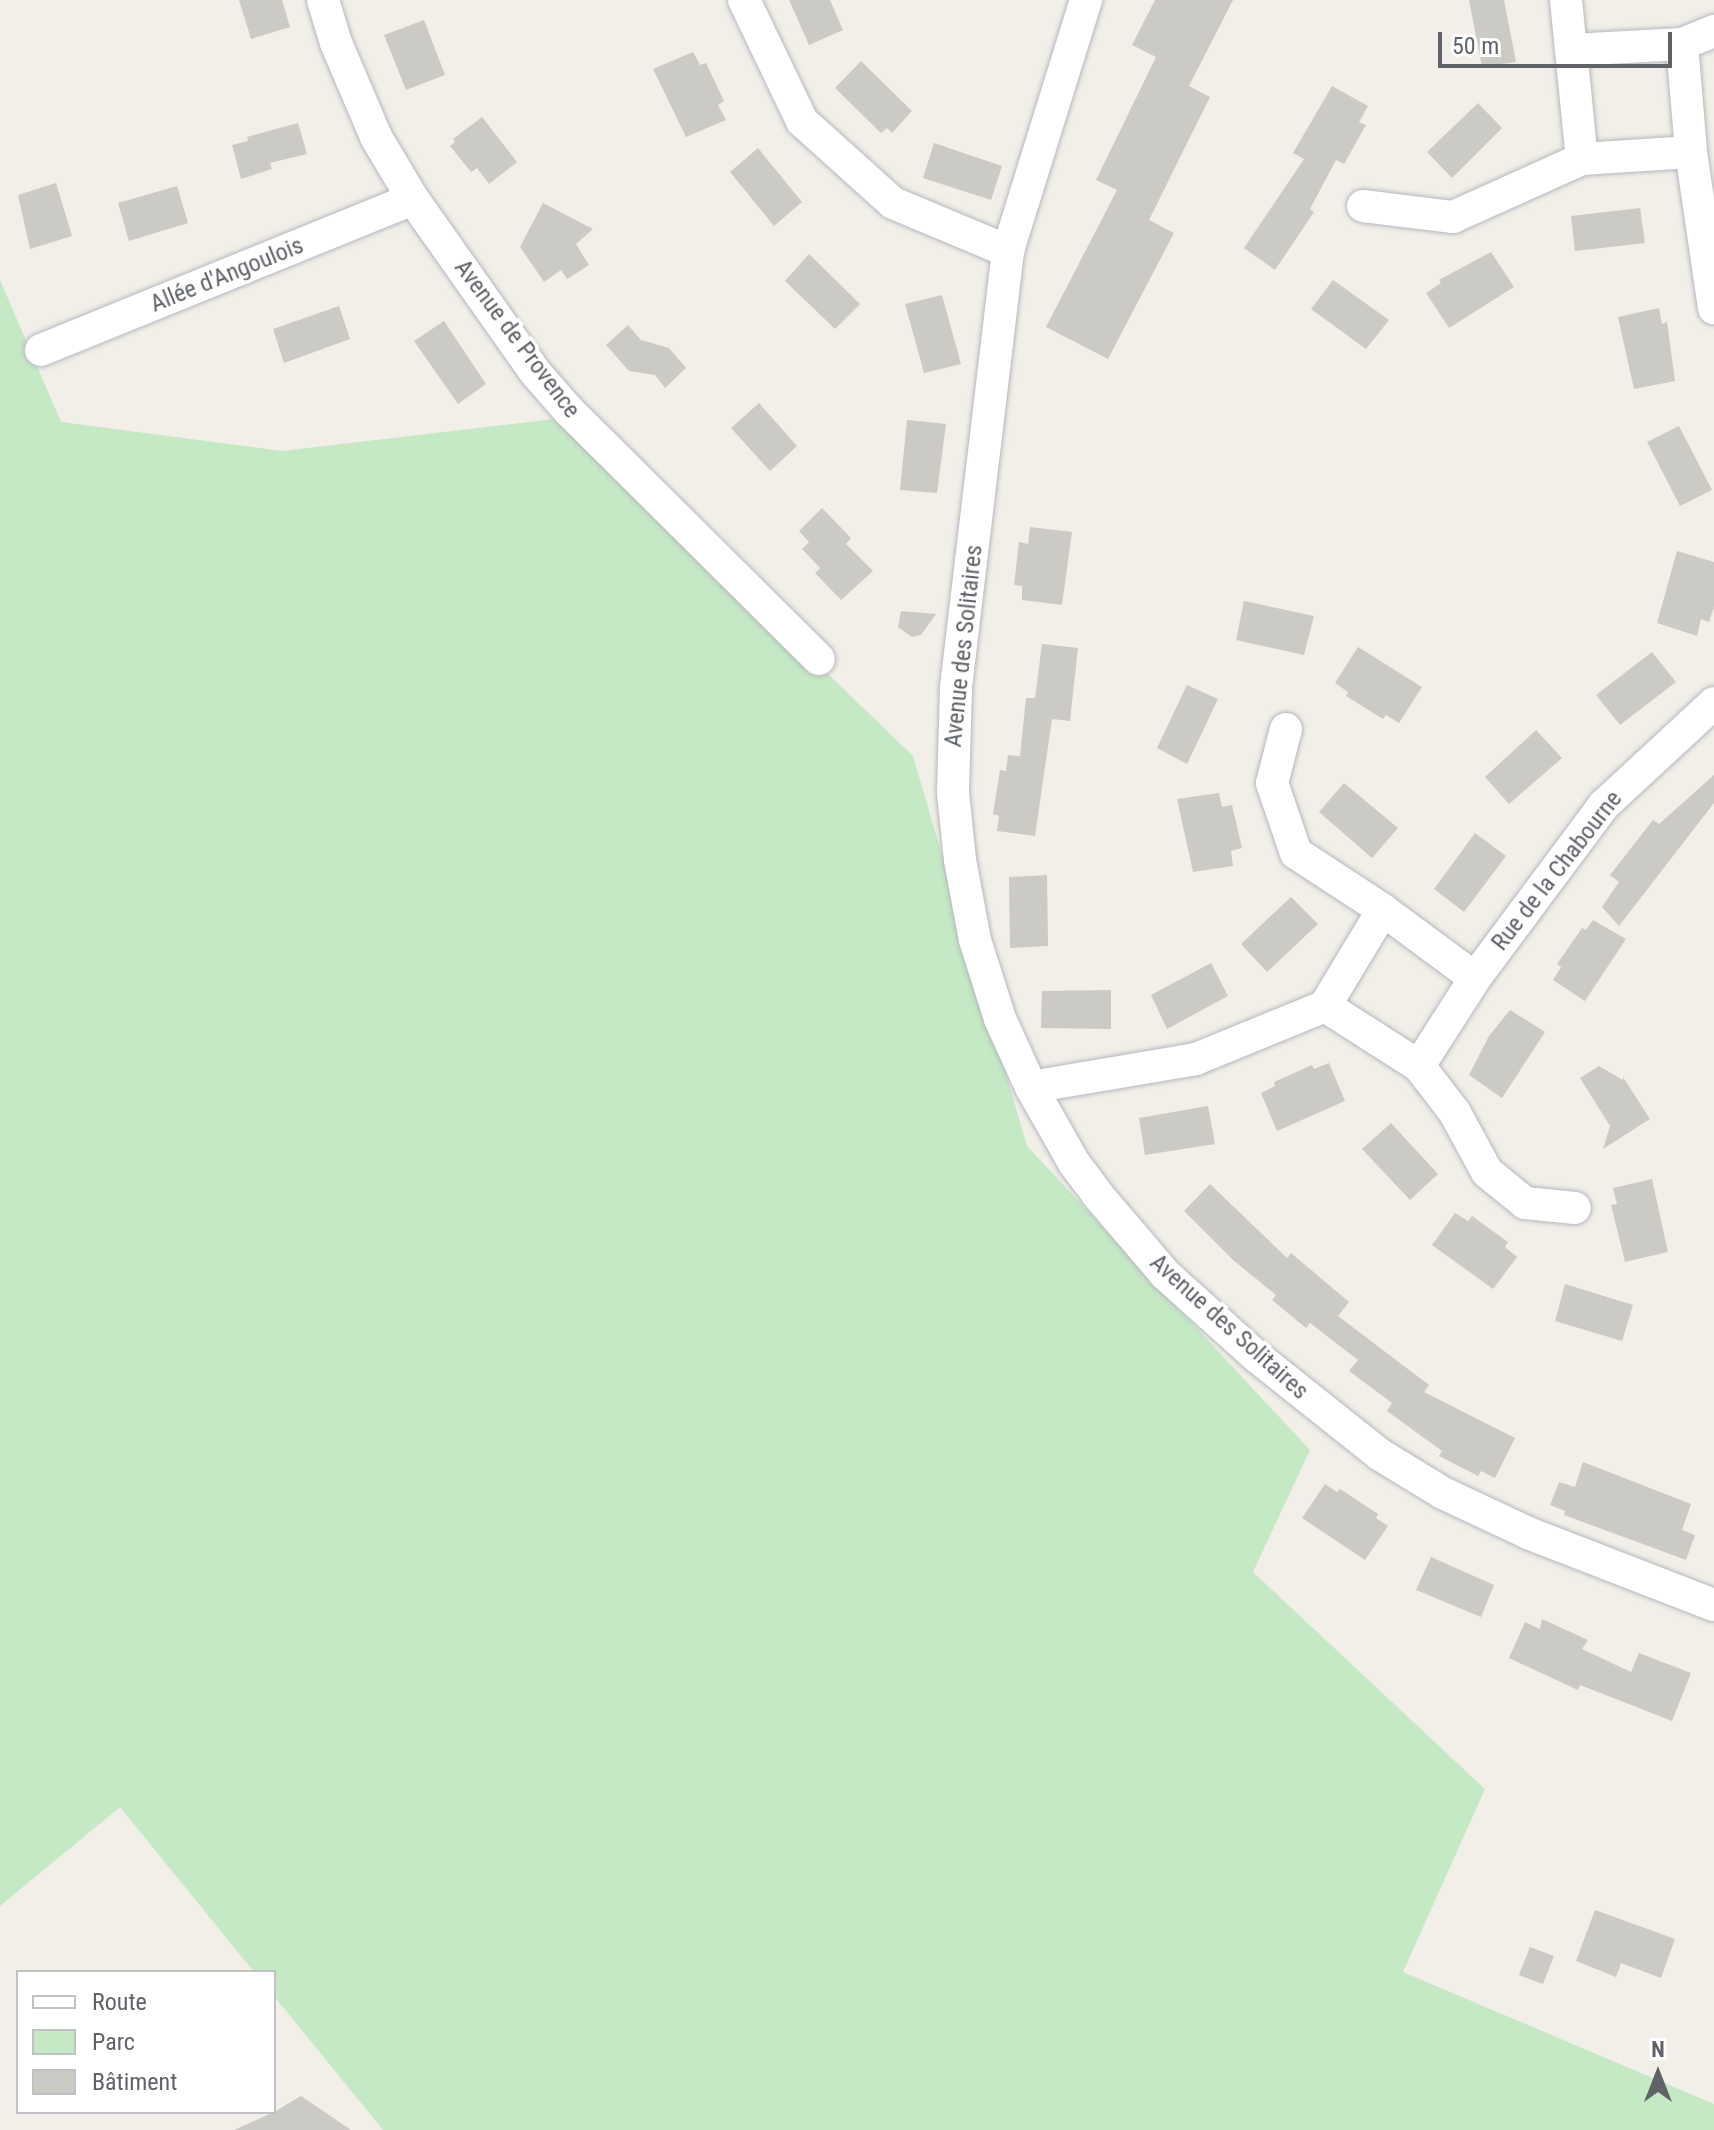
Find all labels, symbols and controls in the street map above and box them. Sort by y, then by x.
scale bar [1442,16,1676,66]
text: 50 m [1452,32,1499,60]
street label: Allée d'Angoulois [146,231,308,319]
street label: Avenue de Provence [448,254,586,424]
street label: Avenue des Solitaires [939,543,989,749]
street label: Rue de la Chabourne [1486,785,1628,957]
street label: Avenue des Solitaires [1144,1248,1314,1406]
legend [16,1970,276,2114]
text: Route [92,1988,147,2016]
text: Parc [92,2028,135,2056]
north arrow [1618,2034,1698,2114]
text: N [1651,2037,1665,2062]
text: Bâtiment [92,2068,177,2096]

